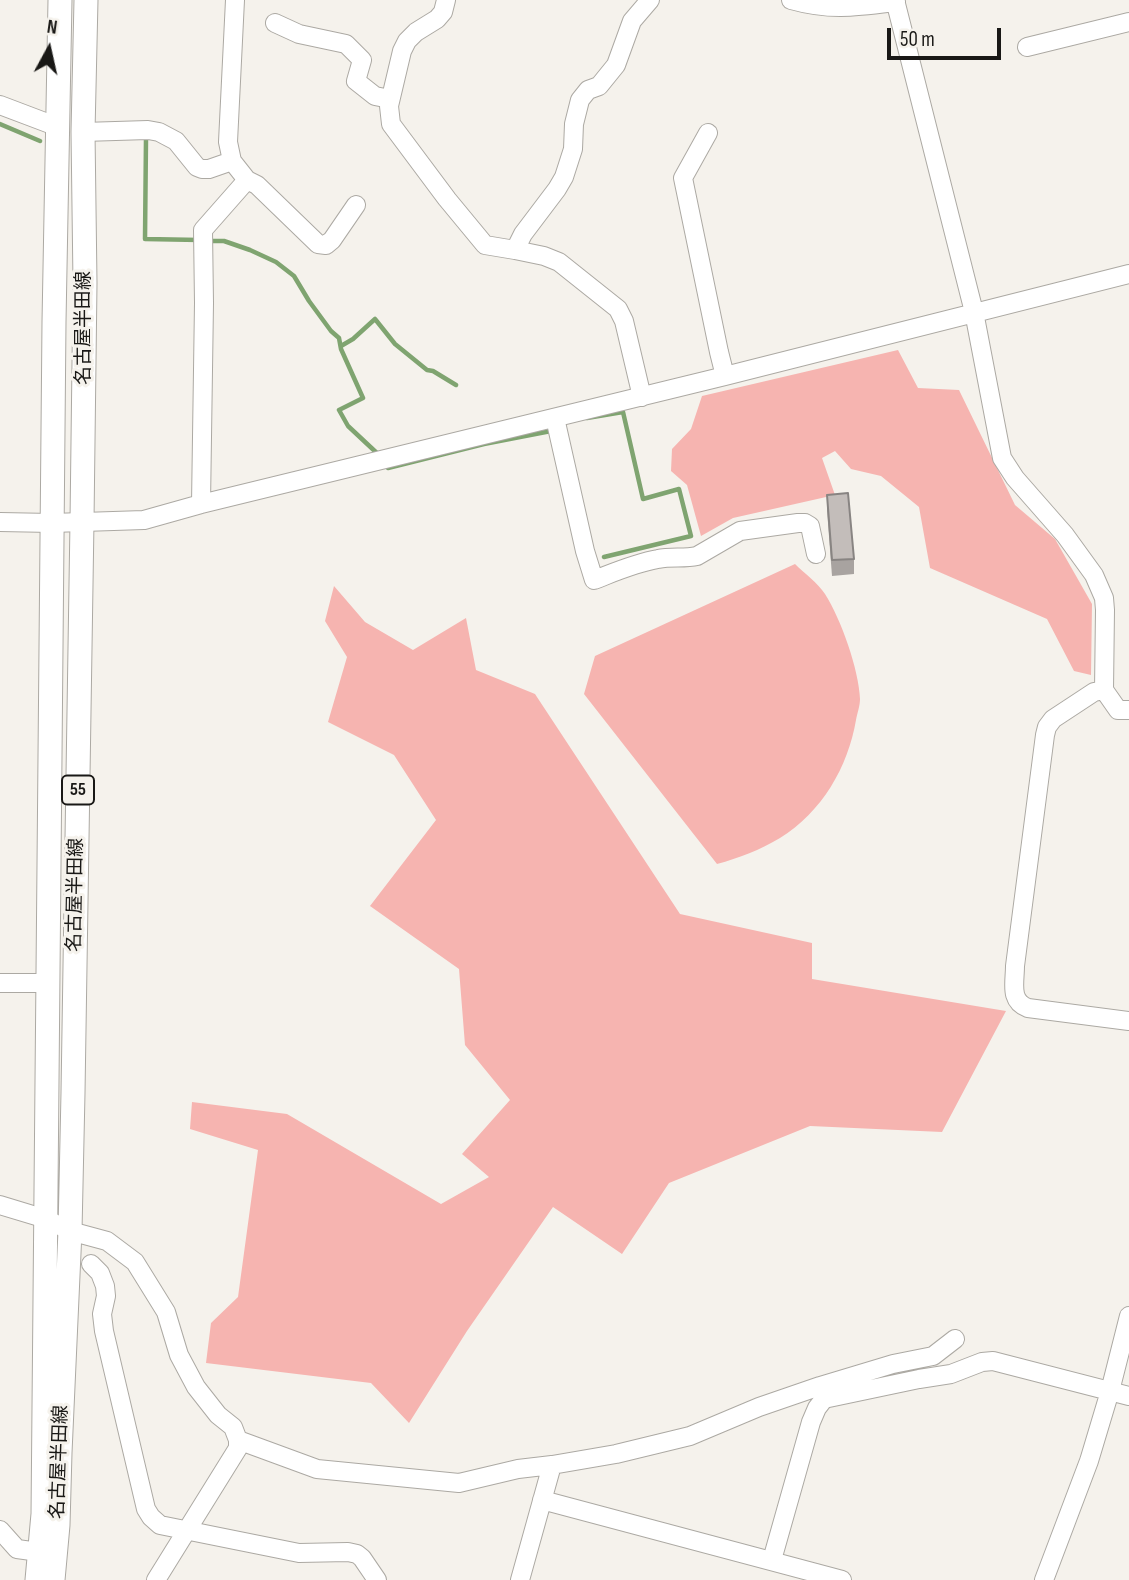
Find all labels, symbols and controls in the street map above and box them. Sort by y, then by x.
north arrow [14,14,84,84]
scale bar [891,14,1005,58]
text: N [45,16,59,40]
text: 50 m [900,27,935,52]
street label: 名古屋半田線 [73,271,95,385]
road number: 55 [62,776,94,804]
street label: 名古屋半田線 [64,838,88,952]
street label: 名古屋半田線 [47,1405,73,1519]

